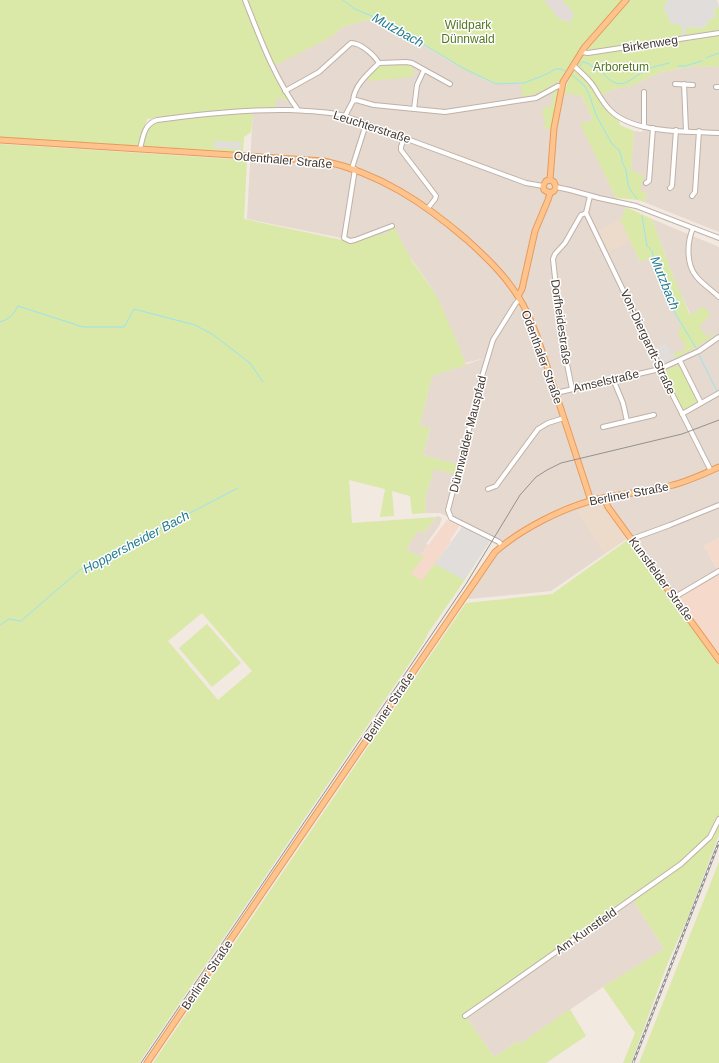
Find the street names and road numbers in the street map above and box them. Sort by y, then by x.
street label: Birkenweg [621,33,679,55]
street label: Leuchterstraße [331,108,413,146]
street label: Odenthaler Straße [233,149,333,171]
street label: Dorfheidestraße [548,278,574,366]
street label: Von-Diergardt-Straße [618,287,679,397]
street label: Odenthaler Straße [519,308,566,406]
street label: Amselstraße [572,367,641,395]
street label: Dünnwalder Mauspfad [447,374,489,494]
street label: Berliner Straße [588,479,670,509]
street label: Kunstfelder Straße [626,534,696,624]
street label: Berliner Straße [361,669,418,744]
street label: Am Kunstfeld [553,905,619,957]
street label: Berliner Straße [179,937,236,1012]

